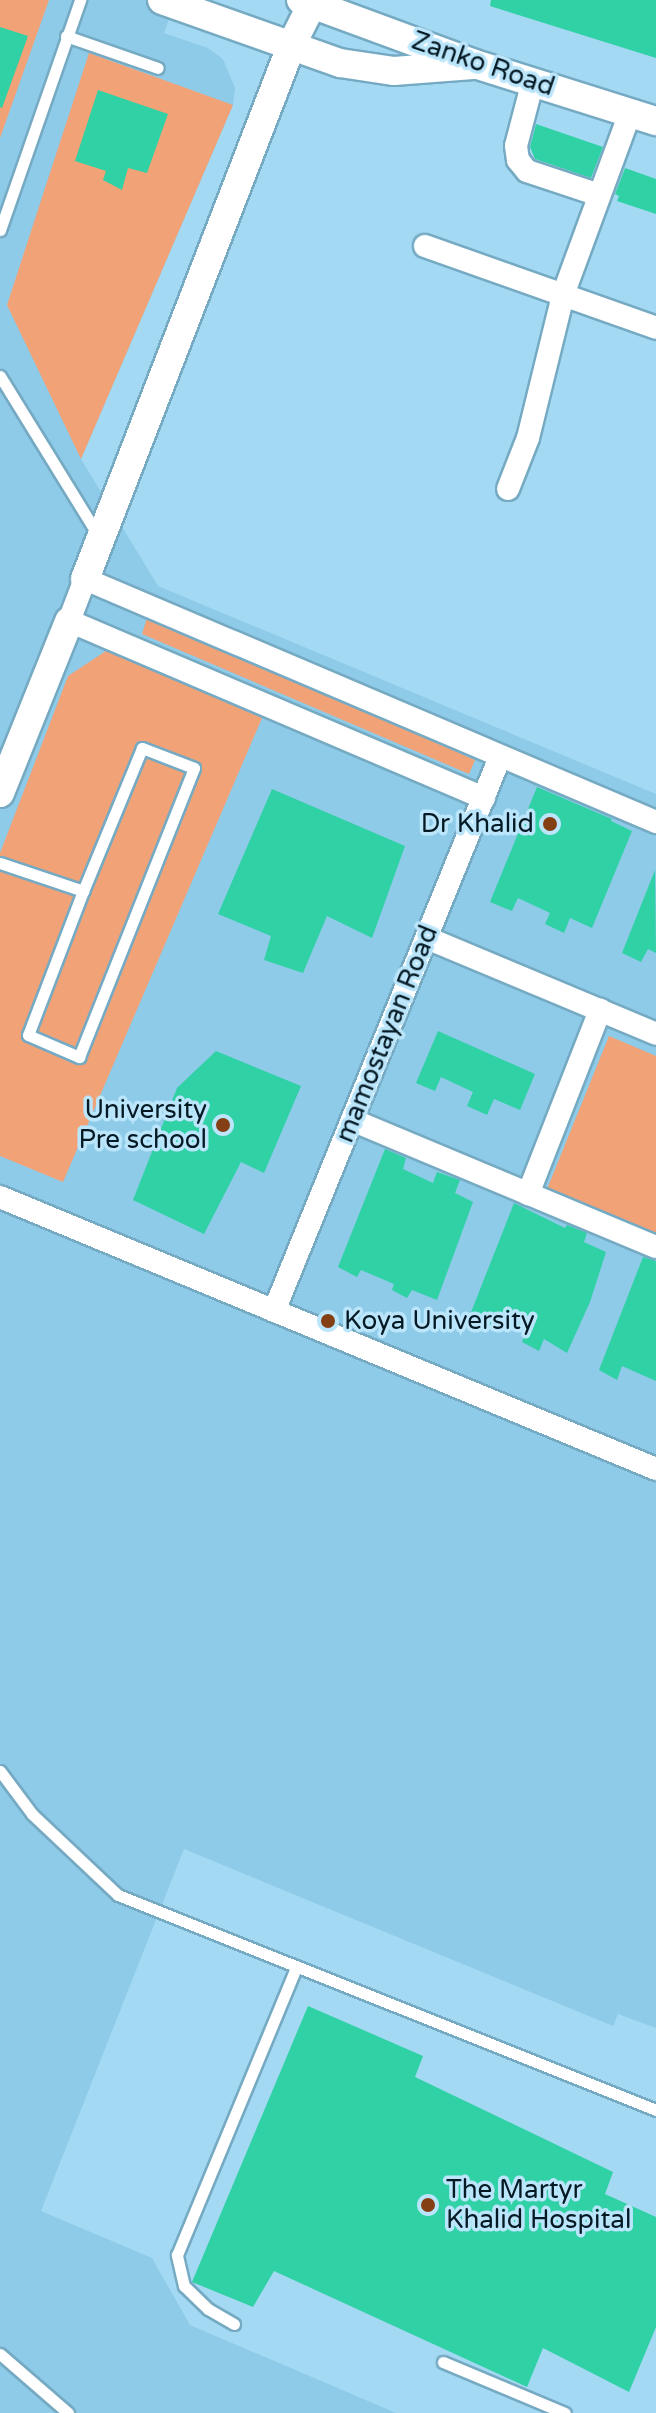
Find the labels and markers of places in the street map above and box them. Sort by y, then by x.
place label: Dr Khalid [421,808,534,840]
marker: Dr Khalid [541,815,559,833]
place label: University Pre school [78,1094,207,1156]
marker: University Pre school [214,1116,232,1134]
place label: Koya University [344,1305,535,1337]
marker: Koya University [319,1312,337,1330]
place label: The Martyr Khalid Hospital [446,2174,631,2236]
marker: The Martyr Khalid Hospital [417,2194,439,2216]

